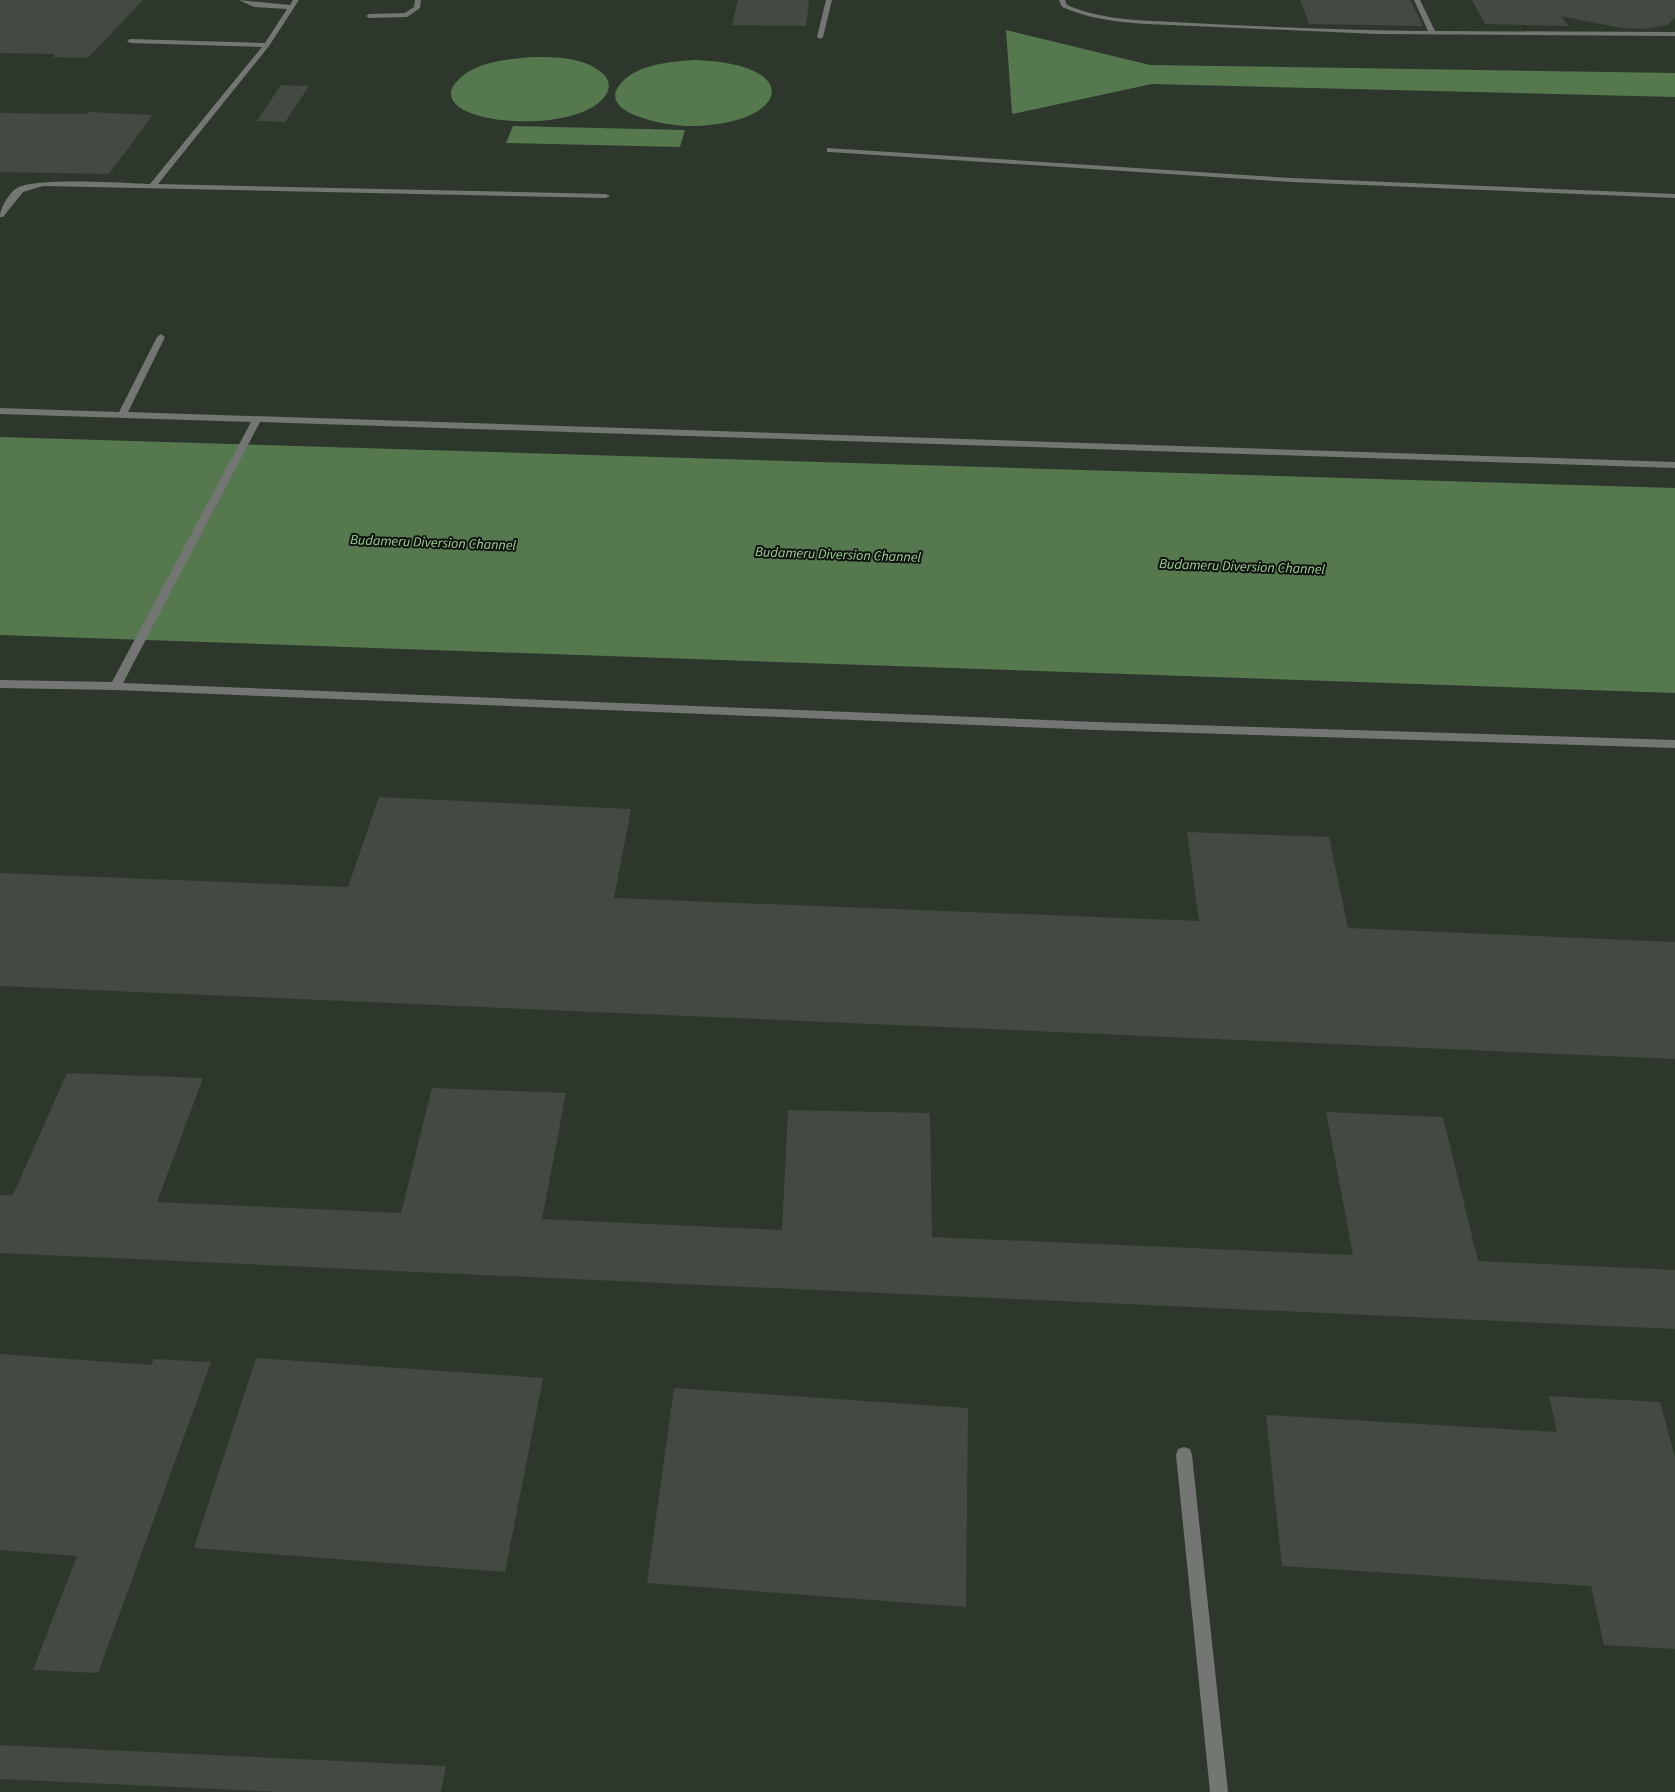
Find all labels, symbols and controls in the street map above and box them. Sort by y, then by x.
water label: Budameru Diversion Channel [350,530,517,556]
water label: Budameru Diversion Channel [755,542,922,568]
water label: Budameru Diversion Channel [1159,554,1326,580]

